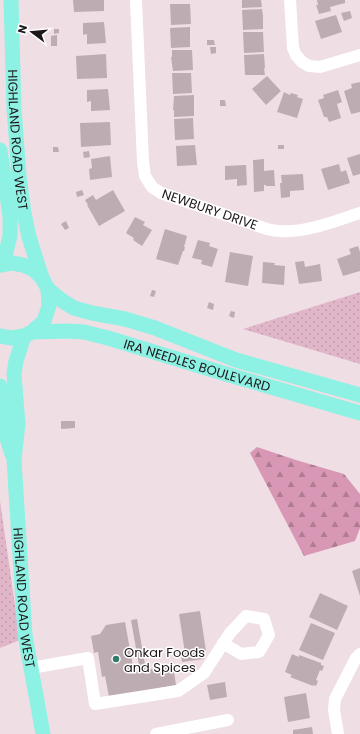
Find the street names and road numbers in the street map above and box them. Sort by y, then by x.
street label: HIGHLAND ROAD WEST [3,69,33,211]
street label: NEWBURY DRIVE [159,184,260,235]
street label: IRA NEEDLES BOULEVARD [121,334,273,396]
street label: HIGHLAND ROAD WEST [8,527,40,670]

